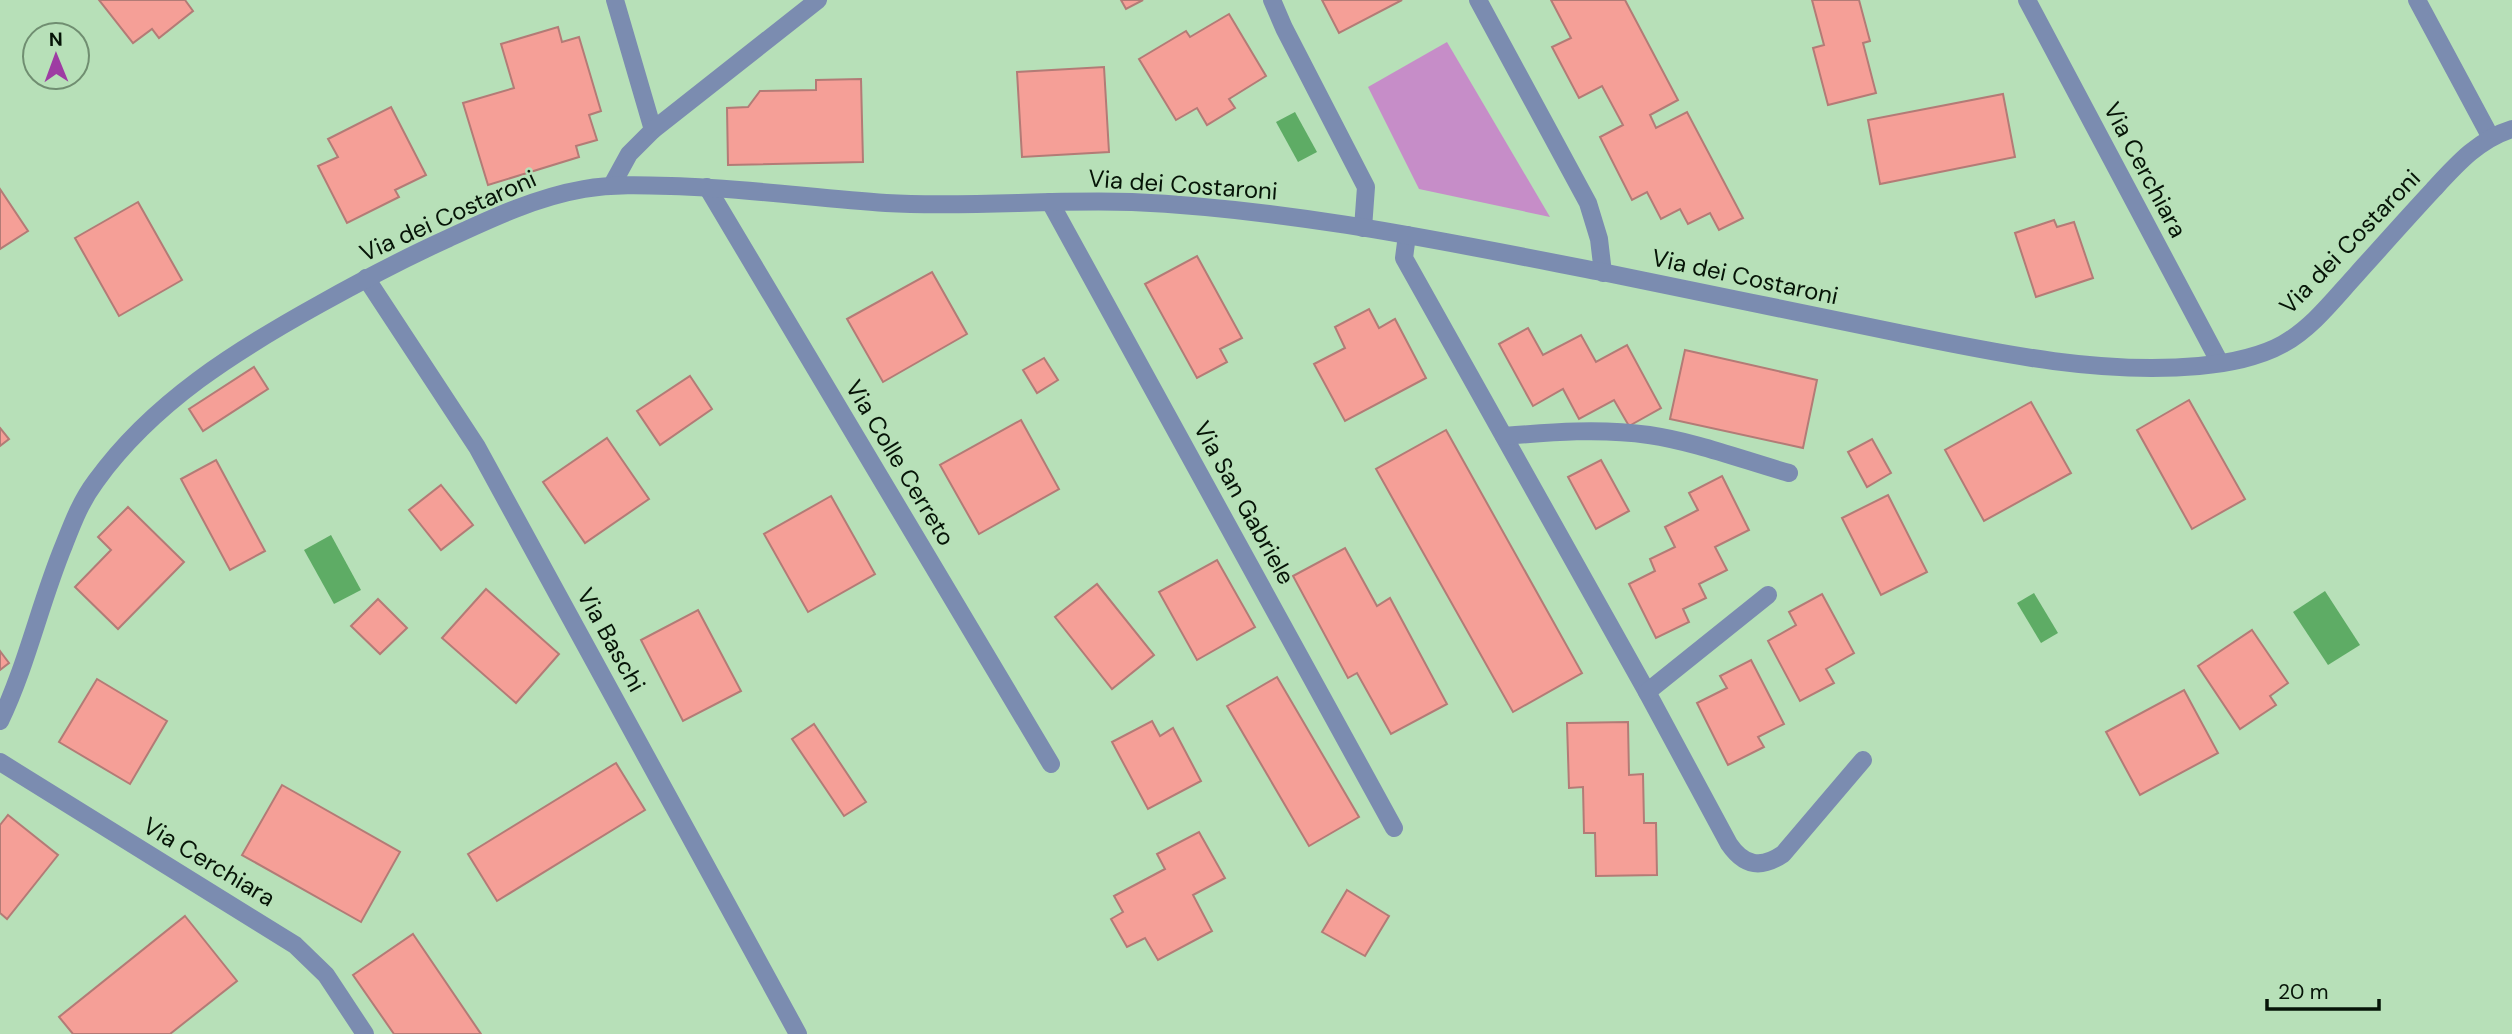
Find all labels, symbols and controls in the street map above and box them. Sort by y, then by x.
north arrow [21,21,91,91]
text: N [49,27,63,52]
street label: Via Cerchiara [2097,97,2194,243]
street label: Via dei Costaroni [1087,162,1279,207]
street label: Via dei Costaroni [355,163,541,268]
street label: Via dei Costaroni [2273,163,2427,321]
street label: Via dei Costaroni [1649,242,1841,311]
street label: Via Colle Cerreto [839,374,962,551]
street label: Via San Gabriele [1187,416,1302,590]
street label: Via Baschi [570,582,653,697]
street label: Via Cerchiara [137,810,281,913]
scale bar [2267,968,2379,1012]
text: 20 m [2278,978,2329,1006]

